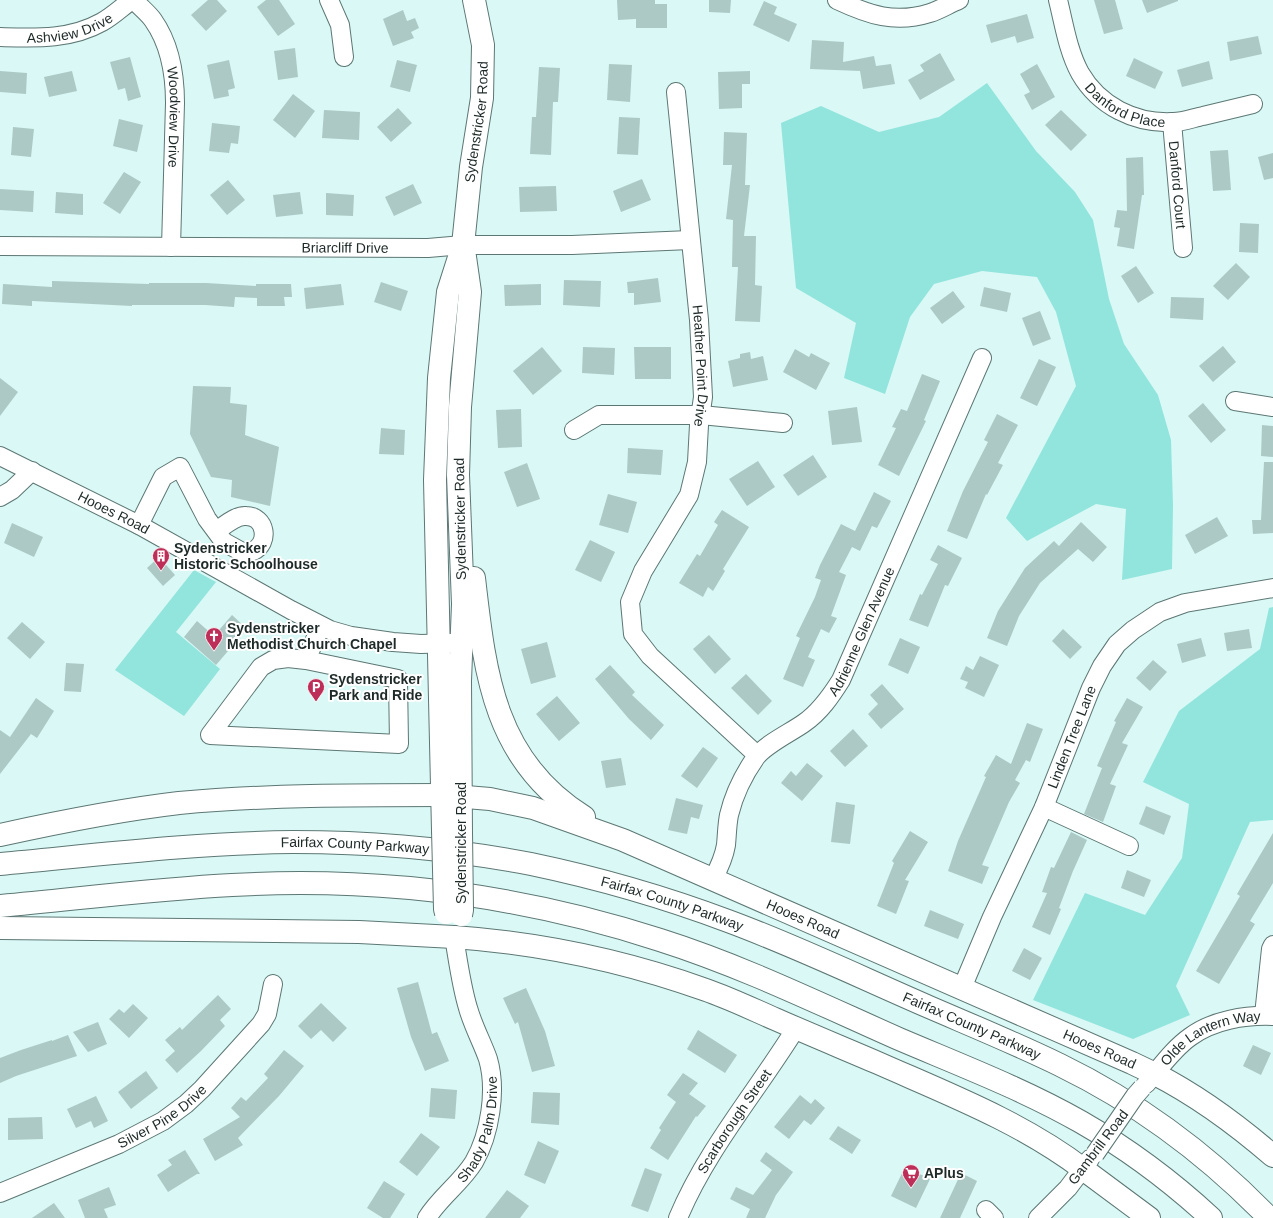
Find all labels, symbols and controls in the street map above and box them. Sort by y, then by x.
street label: Ashview Drive [27,9,116,46]
street label: Sydenstricker Road [461,61,491,183]
street label: Woodview Drive [164,66,183,168]
street label: Danford Place [1082,80,1166,130]
street label: Danford Court [1166,140,1189,229]
street label: Briarcliff Drive [301,239,389,256]
street label: Heather Point Drive [690,304,711,428]
street label: Sydenstricker Road [451,458,469,580]
street label: Hooes Road [75,488,152,537]
place label: Sydenstricker Historic Schoolhouse [174,540,318,572]
building icon: Sydenstricker Historic Schoolhouse [151,546,171,571]
street label: Adrienne Glen Avenue [825,564,898,699]
place label: Sydenstricker Methodist Church Chapel [227,620,397,652]
church icon: Sydenstricker Methodist Church Chapel [204,626,224,651]
place label: Sydenstricker Park and Ride [329,671,423,703]
parking icon: Sydenstricker Park and Ride [306,677,326,702]
street label: Linden Tree Lane [1044,683,1099,791]
street label: Sydenstricker Road [453,782,469,904]
street label: Fairfax County Parkway [281,834,430,857]
street label: Fairfax County Parkway [599,873,746,934]
street label: Hooes Road [764,896,842,942]
street label: Fairfax County Parkway [901,989,1043,1063]
street label: Olde Lantern Way [1157,1008,1261,1069]
street label: Hooes Road [1061,1026,1139,1072]
street label: Scarborough Street [694,1066,774,1176]
street label: Shady Palm Drive [454,1075,500,1186]
street label: Silver Pine Drive [115,1081,210,1151]
street label: Gambrill Road [1065,1106,1131,1188]
supermarket icon: APlus [901,1163,921,1188]
place label: APlus [924,1165,964,1181]

